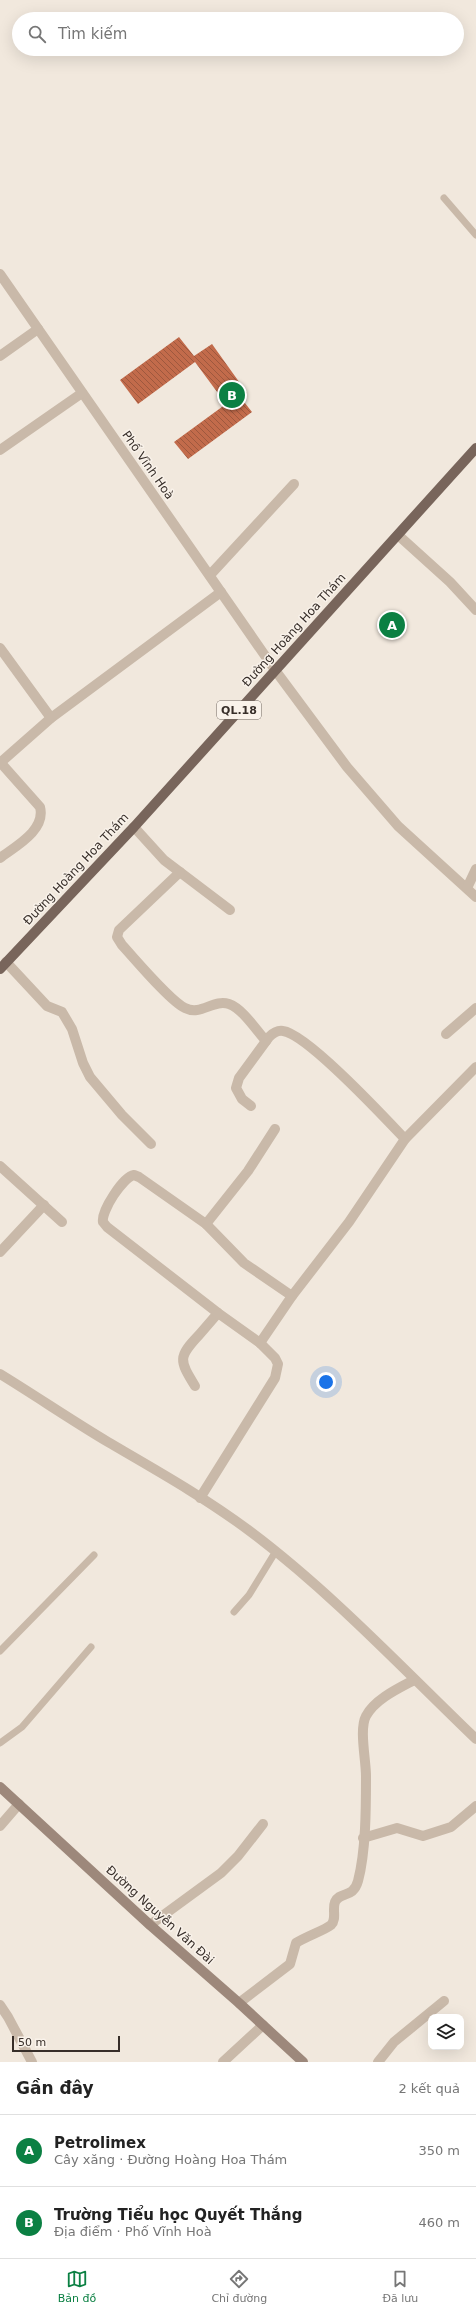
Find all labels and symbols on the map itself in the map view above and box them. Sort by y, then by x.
pin: B [219,380,245,410]
street label: Phố Vĩnh Hoà [119,428,177,502]
street label: Đường Hoàng Hoa Thám [239,570,349,690]
pin: A [379,610,405,640]
road number: QL.18 [217,701,261,719]
street label: Đường Hoàng Hoa Thám [21,810,131,928]
your location [316,1372,336,1392]
street label: Đường Nguyễn Văn Đài [103,1863,217,1967]
scale bar [12,2034,120,2053]

